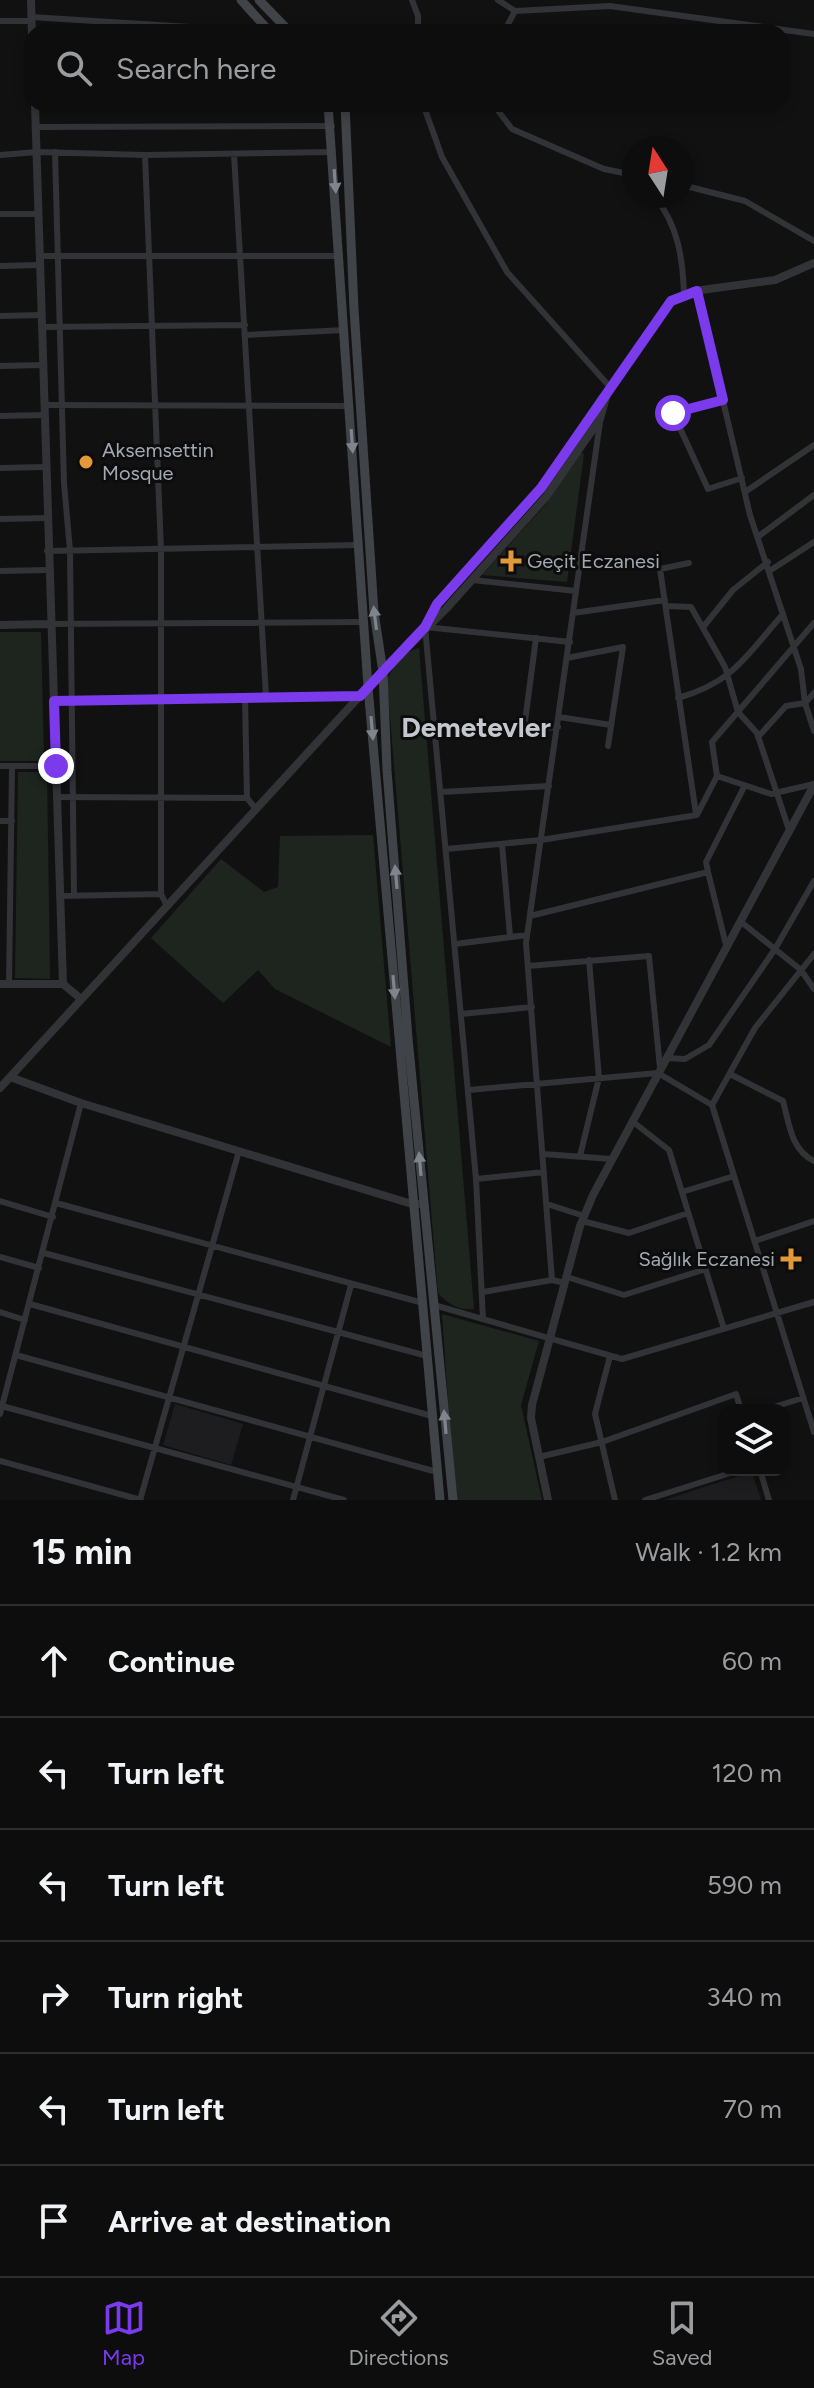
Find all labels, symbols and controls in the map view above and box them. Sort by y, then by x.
search box [24,24,790,112]
icon: search [52,46,96,90]
text: Search here [116,50,276,87]
north arrow [622,136,694,208]
one-way arrow [329,169,342,195]
route start [655,395,691,431]
one-way arrow [346,429,359,454]
place label: Aksemsettin Mosque [102,438,214,485]
marker: Aksemsettin Mosque [77,453,95,471]
place label: Geçit Eczanesi [527,549,660,573]
marker: Geçit Eczanesi [502,552,520,570]
one-way arrow [369,605,382,630]
district label: Demetevler [401,710,551,744]
one-way arrow [365,716,378,741]
route end [38,748,74,784]
one-way arrow [389,864,402,889]
one-way arrow [387,975,400,1000]
one-way arrow [414,1151,427,1176]
place label: Sağlık Eczanesi [638,1247,775,1271]
marker: Sağlık Eczanesi [782,1250,800,1268]
map controls [718,1404,790,1476]
button: layers [718,1404,790,1476]
one-way arrow [439,1409,452,1434]
text: 15 min [32,1532,132,1573]
text: Walk · 1.2 km [635,1536,782,1568]
icon: ahead [32,1639,76,1683]
text: Continue [108,1643,235,1680]
text: 60 m [722,1645,782,1677]
icon: left [32,1751,76,1795]
text: Turn left [108,1755,225,1792]
text: 120 m [712,1757,782,1789]
icon: left [32,1863,76,1907]
text: Turn left [108,1867,225,1904]
text: 590 m [707,1869,782,1901]
icon: right [32,1975,76,2019]
text: Turn right [108,1979,243,2016]
text: 340 m [706,1981,782,2013]
icon: left [32,2087,76,2131]
text: Turn left [108,2091,225,2128]
text: 70 m [723,2093,782,2125]
icon: arrive [32,2199,76,2243]
text: Arrive at destination [108,2203,391,2240]
tab: Map [102,2296,146,2371]
tab: Directions [349,2296,449,2371]
tab: Saved [652,2296,712,2371]

